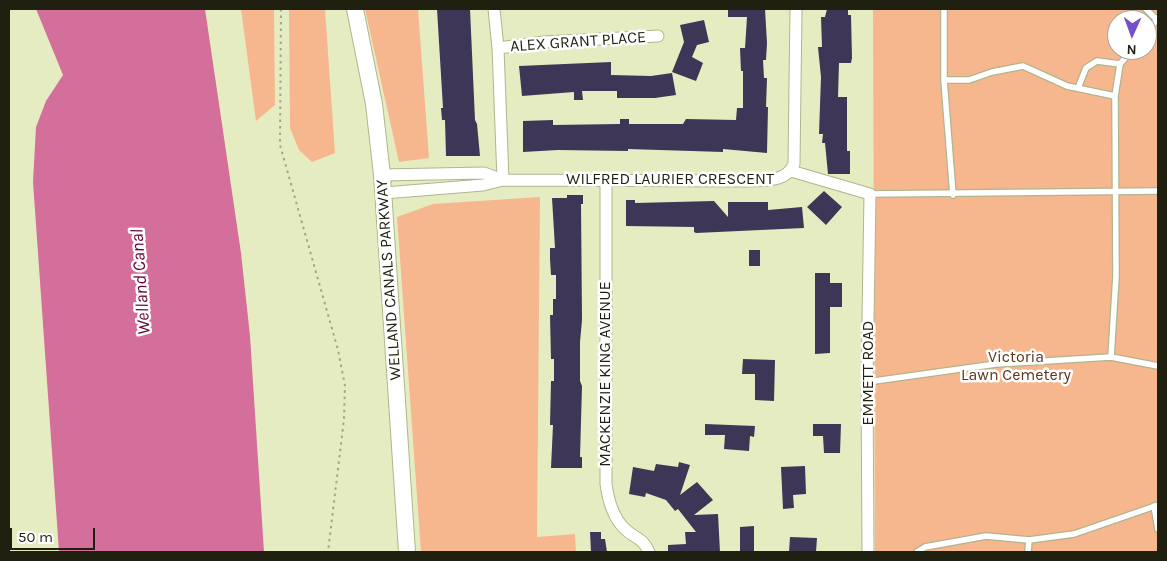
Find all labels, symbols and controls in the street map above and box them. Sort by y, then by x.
north arrow [1107,10,1157,60]
street label: ALEX GRANT PLACE [509,28,647,56]
text: N [1126,41,1137,58]
street label: WILFRED LAURIER CRESCENT [566,169,774,189]
street label: WELLAND CANALS PARKWAY [372,179,406,381]
water label: Welland Canal [127,228,155,336]
street label: MACKENZIE KING AVENUE [595,281,615,467]
street label: EMMETT ROAD [858,321,878,425]
park label: Victoria Lawn Cemetery [961,347,1071,385]
scale bar [12,518,98,550]
text: 50 m [18,528,53,546]

